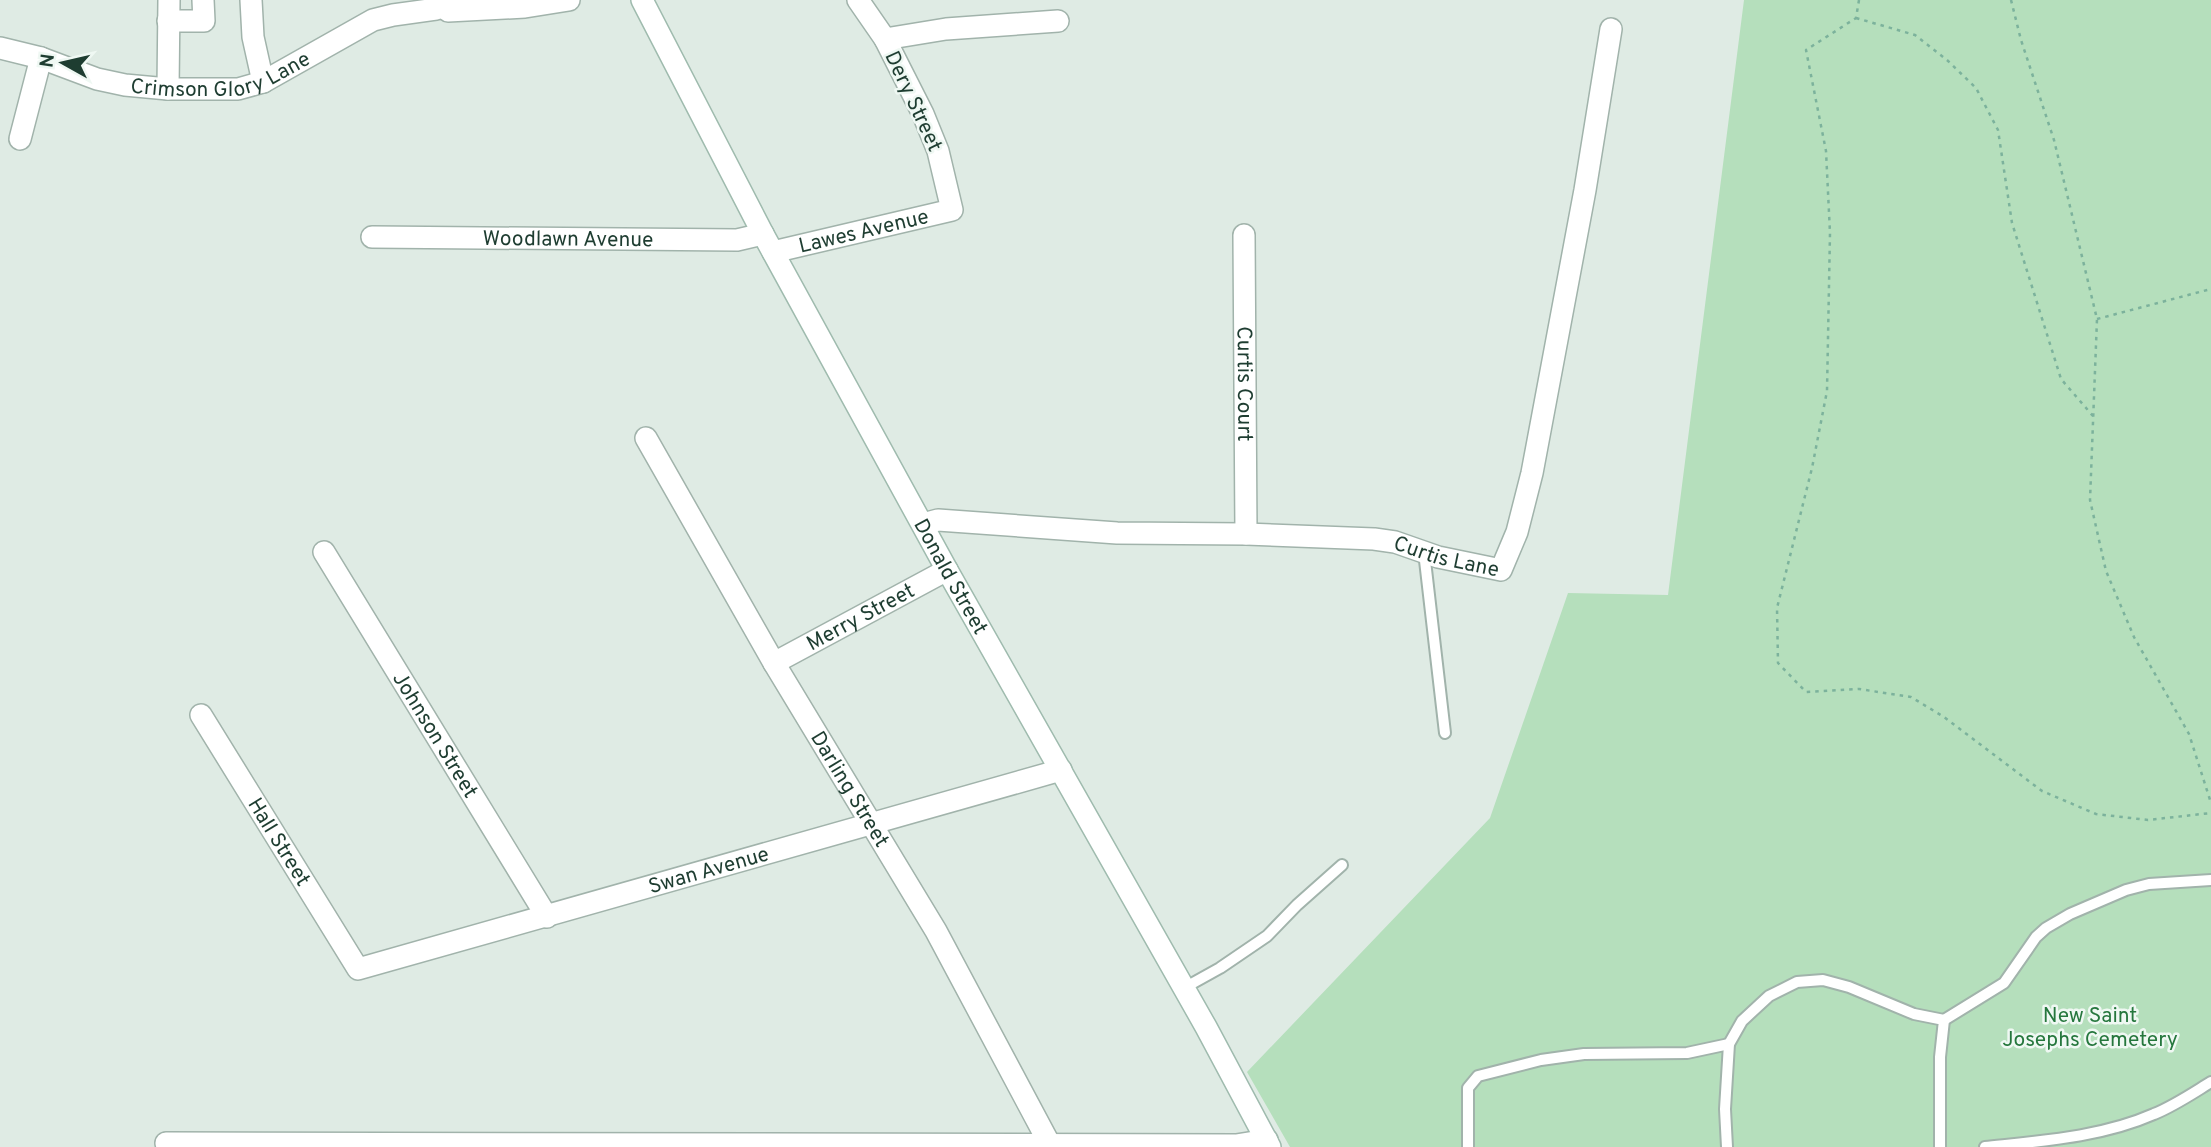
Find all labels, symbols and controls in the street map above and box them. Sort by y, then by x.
north arrow [28,28,98,98]
street label: Crimson Glory Lane [129,46,316,105]
street label: Dery Street [878,47,948,156]
text: N [35,52,61,69]
street label: Lawes Avenue [796,204,932,261]
street label: Woodlawn Avenue [483,226,653,254]
street label: Curtis Court [1230,326,1257,442]
street label: Donald Street [906,514,993,640]
street label: Curtis Lane [1390,531,1501,584]
street label: Merry Street [802,578,920,658]
street label: Johnson Street [385,667,483,803]
street label: Darling Street [803,727,894,853]
street label: Hall Street [241,793,316,892]
street label: Swan Avenue [646,841,772,901]
park label: New Saint Josephs Cemetery [2002,1003,2178,1054]

